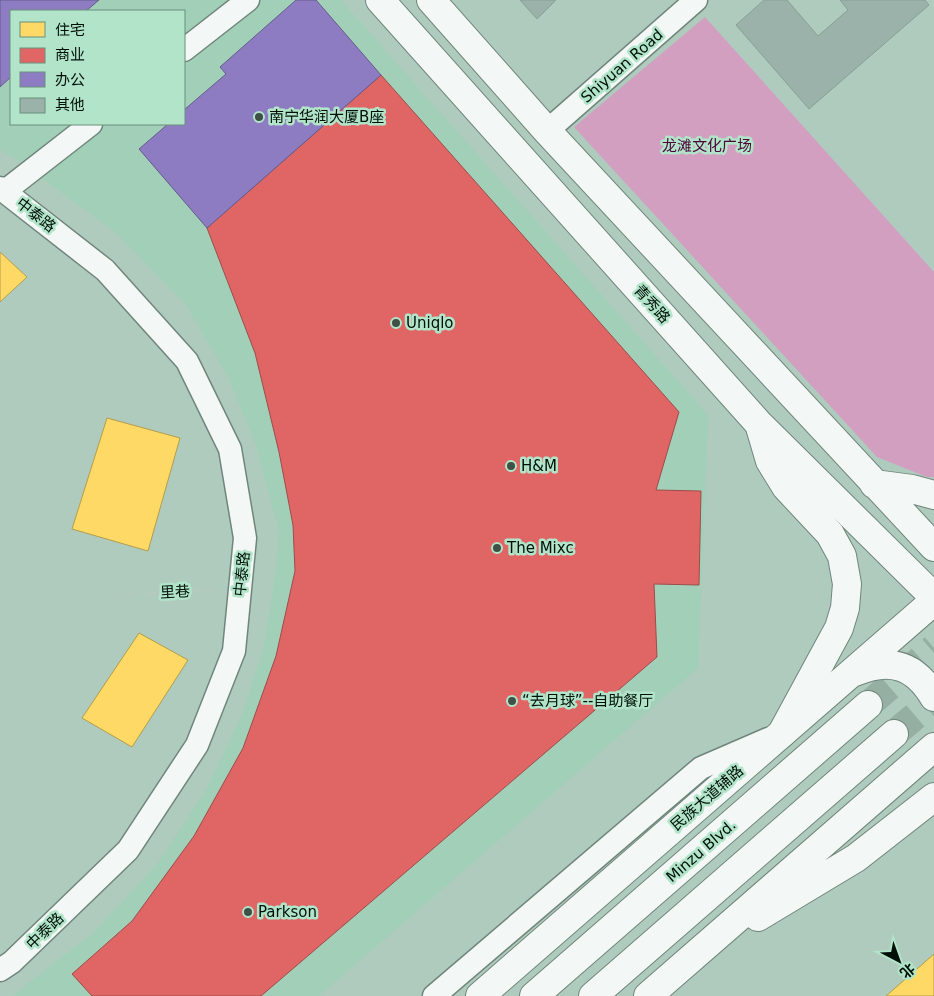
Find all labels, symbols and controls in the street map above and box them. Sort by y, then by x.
legend [10,10,185,125]
text: 住宅 [55,21,85,39]
street label: Shiyuan Road [577,26,667,106]
text: 商业 [55,46,85,64]
text: 办公 [55,71,85,89]
text: 其他 [55,96,85,114]
place label: 南宁华润大厦B座 [269,108,384,126]
marker: 南宁华润大厦B座 [253,111,265,123]
park label: 龙滩文化广场 [662,137,752,155]
street label: 中泰路 [13,194,59,236]
street label: 青秀路 [630,281,674,327]
place label: Uniqlo [406,314,454,332]
marker: Uniqlo [390,317,402,329]
place label: H&M [521,457,557,475]
marker: H&M [505,460,517,472]
place label: The Mixc [506,539,574,557]
marker: The Mixc [491,542,503,554]
street label: 中泰路 [231,551,253,597]
street label: 里巷 [160,582,190,602]
place label: “去月球”--自助餐厅 [522,692,653,710]
marker: “去月球”--自助餐厅 [506,695,518,707]
street label: 民族大道辅路 [667,762,747,834]
street label: Minzu Blvd. [662,816,740,886]
place label: Parkson [258,903,317,921]
marker: Parkson [242,906,254,918]
street label: 中泰路 [23,909,67,953]
north arrow [874,936,924,986]
text: 北 [897,960,918,981]

